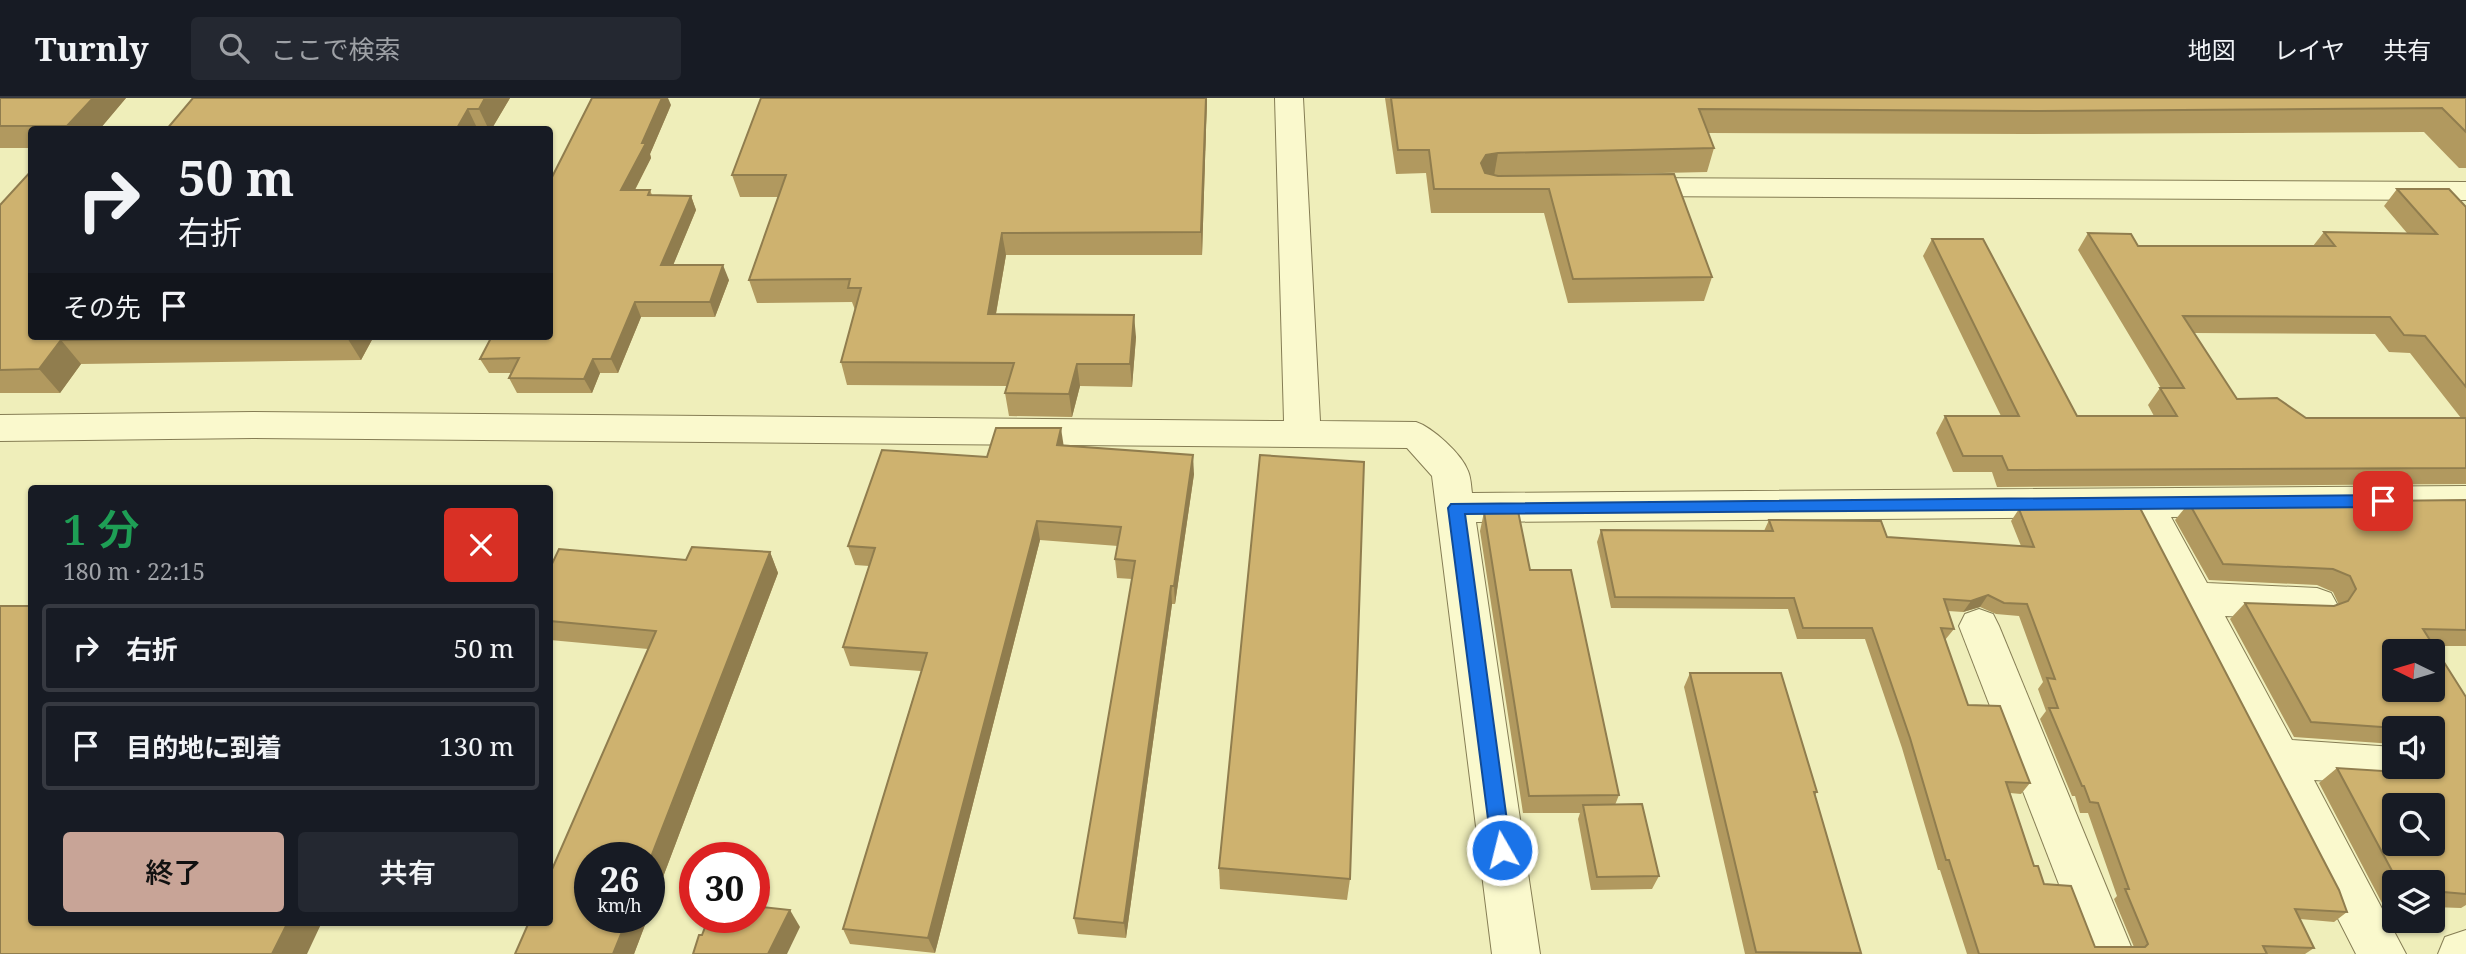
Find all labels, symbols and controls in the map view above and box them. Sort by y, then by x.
search box [191,17,681,80]
text: Turnly [35,26,149,71]
icon: search [215,29,253,67]
text: ここで検索 [271,31,401,67]
text: 地図 [2188,33,2236,66]
text: レイヤ [2274,33,2345,66]
text: 共有 [2383,33,2431,66]
text: 50 m [178,144,294,210]
icon: right [63,154,154,245]
text: 右折 [178,210,242,253]
icon: arrive [155,287,193,325]
text: その先 [63,289,141,325]
pin [2353,471,2413,531]
icon: arrive [2364,482,2402,520]
text: 1 分 [63,500,140,557]
button: close [444,508,518,582]
text: 180 m · 22:15 [63,555,205,587]
icon: right [67,629,105,667]
text: 50 m [454,630,514,666]
text: 右折 [126,631,178,667]
north arrow [2382,639,2445,702]
map controls [2382,639,2445,933]
button: sound [2382,716,2445,779]
icon: arrive [67,727,105,765]
text: 130 m [439,728,514,764]
text: 目的地に到着 [126,729,282,765]
button: search [2382,793,2445,856]
position arrow [1465,813,1539,887]
button: 終了 [63,832,284,912]
button: 共有 [298,832,518,912]
speed limit sign: 30 [679,842,770,933]
text: 26 [600,855,639,902]
button: layers [2382,870,2445,933]
text: km/h [597,893,642,917]

